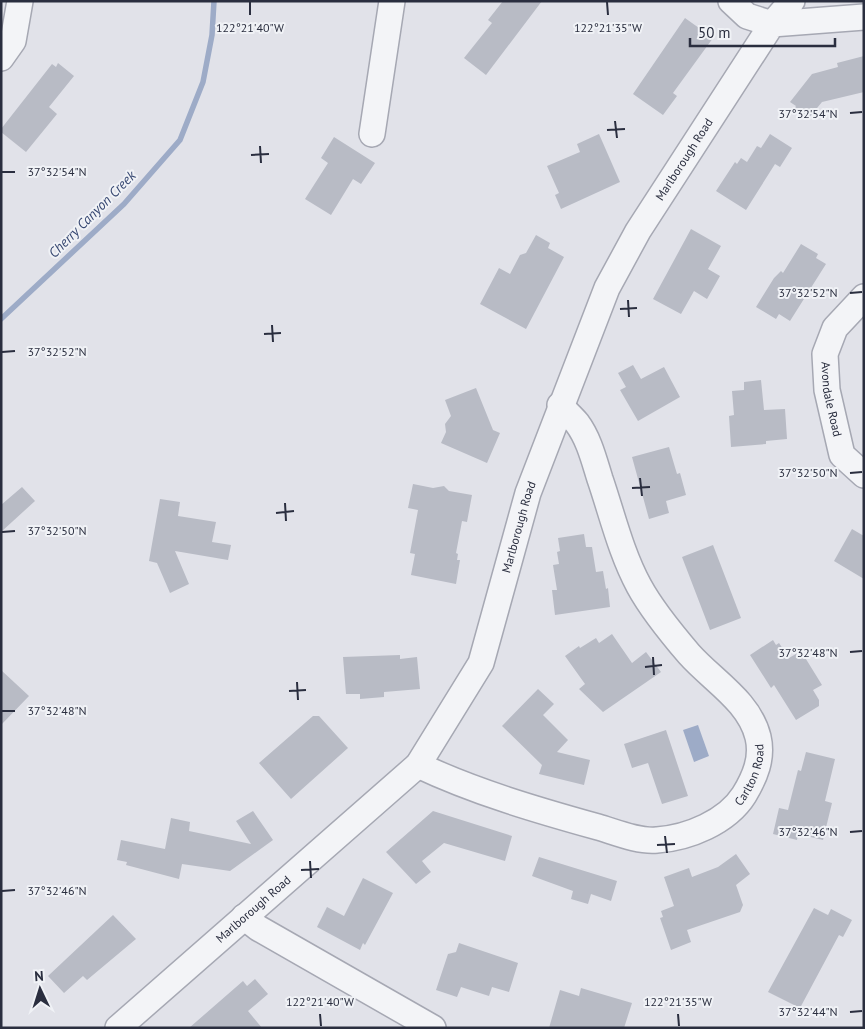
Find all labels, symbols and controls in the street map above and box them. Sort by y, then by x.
scale bar [690,15,835,47]
text: 122°21'40"W [216,20,284,35]
text: 122°21'35"W [574,20,642,35]
text: 50 m [698,23,731,42]
text: 37°32'54"N [778,106,838,121]
street label: Marlborough Road [652,115,716,203]
text: 37°32'54"N [27,164,87,179]
water label: Cherry Canyon Creek [45,166,140,261]
text: 37°32'52"N [778,285,838,300]
text: 37°32'52"N [27,344,87,359]
street label: Avondale Road [818,361,846,438]
text: 37°32'50"N [778,465,838,480]
street label: Marlborough Road [498,479,539,574]
text: 37°32'50"N [27,523,87,538]
text: 37°32'48"N [778,645,838,660]
text: 37°32'48"N [27,703,87,718]
street label: Carlton Road [731,743,767,809]
text: 37°32'46"N [778,824,838,839]
street label: Marlborough Road [212,872,294,946]
text: 37°32'46"N [27,883,87,898]
north arrow [15,964,65,1014]
text: N [34,967,44,985]
text: 122°21'40"W [286,994,354,1009]
text: 122°21'35"W [644,994,712,1009]
text: 37°32'44"N [778,1004,838,1019]

